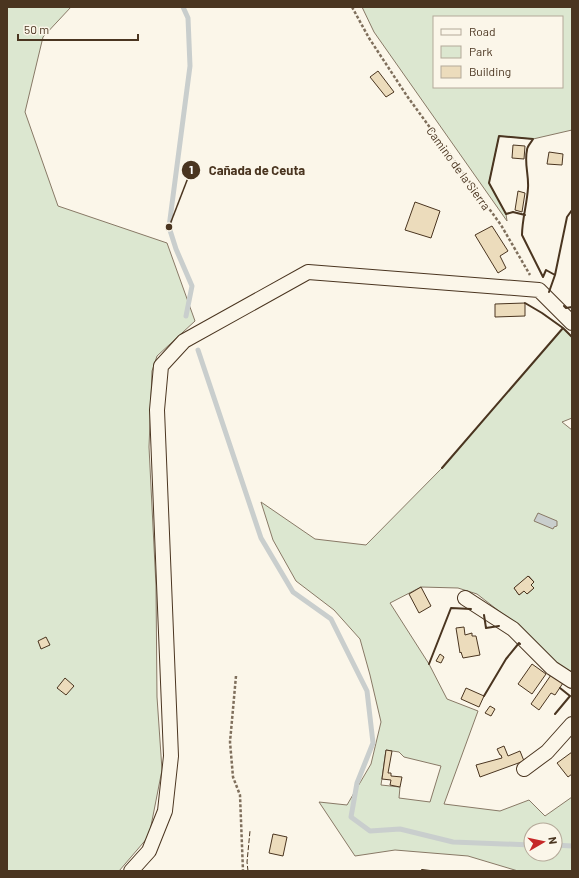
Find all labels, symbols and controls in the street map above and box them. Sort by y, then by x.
scale bar [18,16,138,42]
legend [433,16,563,88]
text: 50 m [24,22,49,36]
text: Road [469,24,496,38]
text: Park [469,44,493,58]
text: Building [469,64,511,78]
street label: Camino de la Sierra [424,124,494,212]
callout: Cañada de Ceuta [181,158,314,183]
text: 1 [189,162,193,176]
text: Cañada de Ceuta [209,162,305,178]
north arrow [523,822,563,862]
text: N [546,836,560,845]

